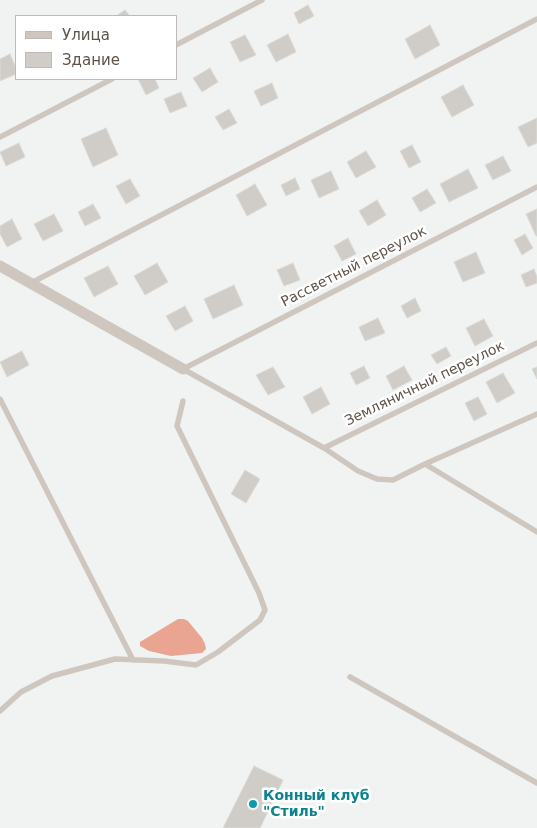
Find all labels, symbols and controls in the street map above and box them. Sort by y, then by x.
legend [15,15,178,80]
text: Улица [62,26,110,44]
text: Здание [62,51,120,69]
street label: Рассветный переулок [279,223,429,311]
street label: Земляничный переулок [343,338,507,430]
place label: Конный клуб "Стиль" [263,788,369,820]
marker: Конный клуб "Стиль" [247,798,259,810]

